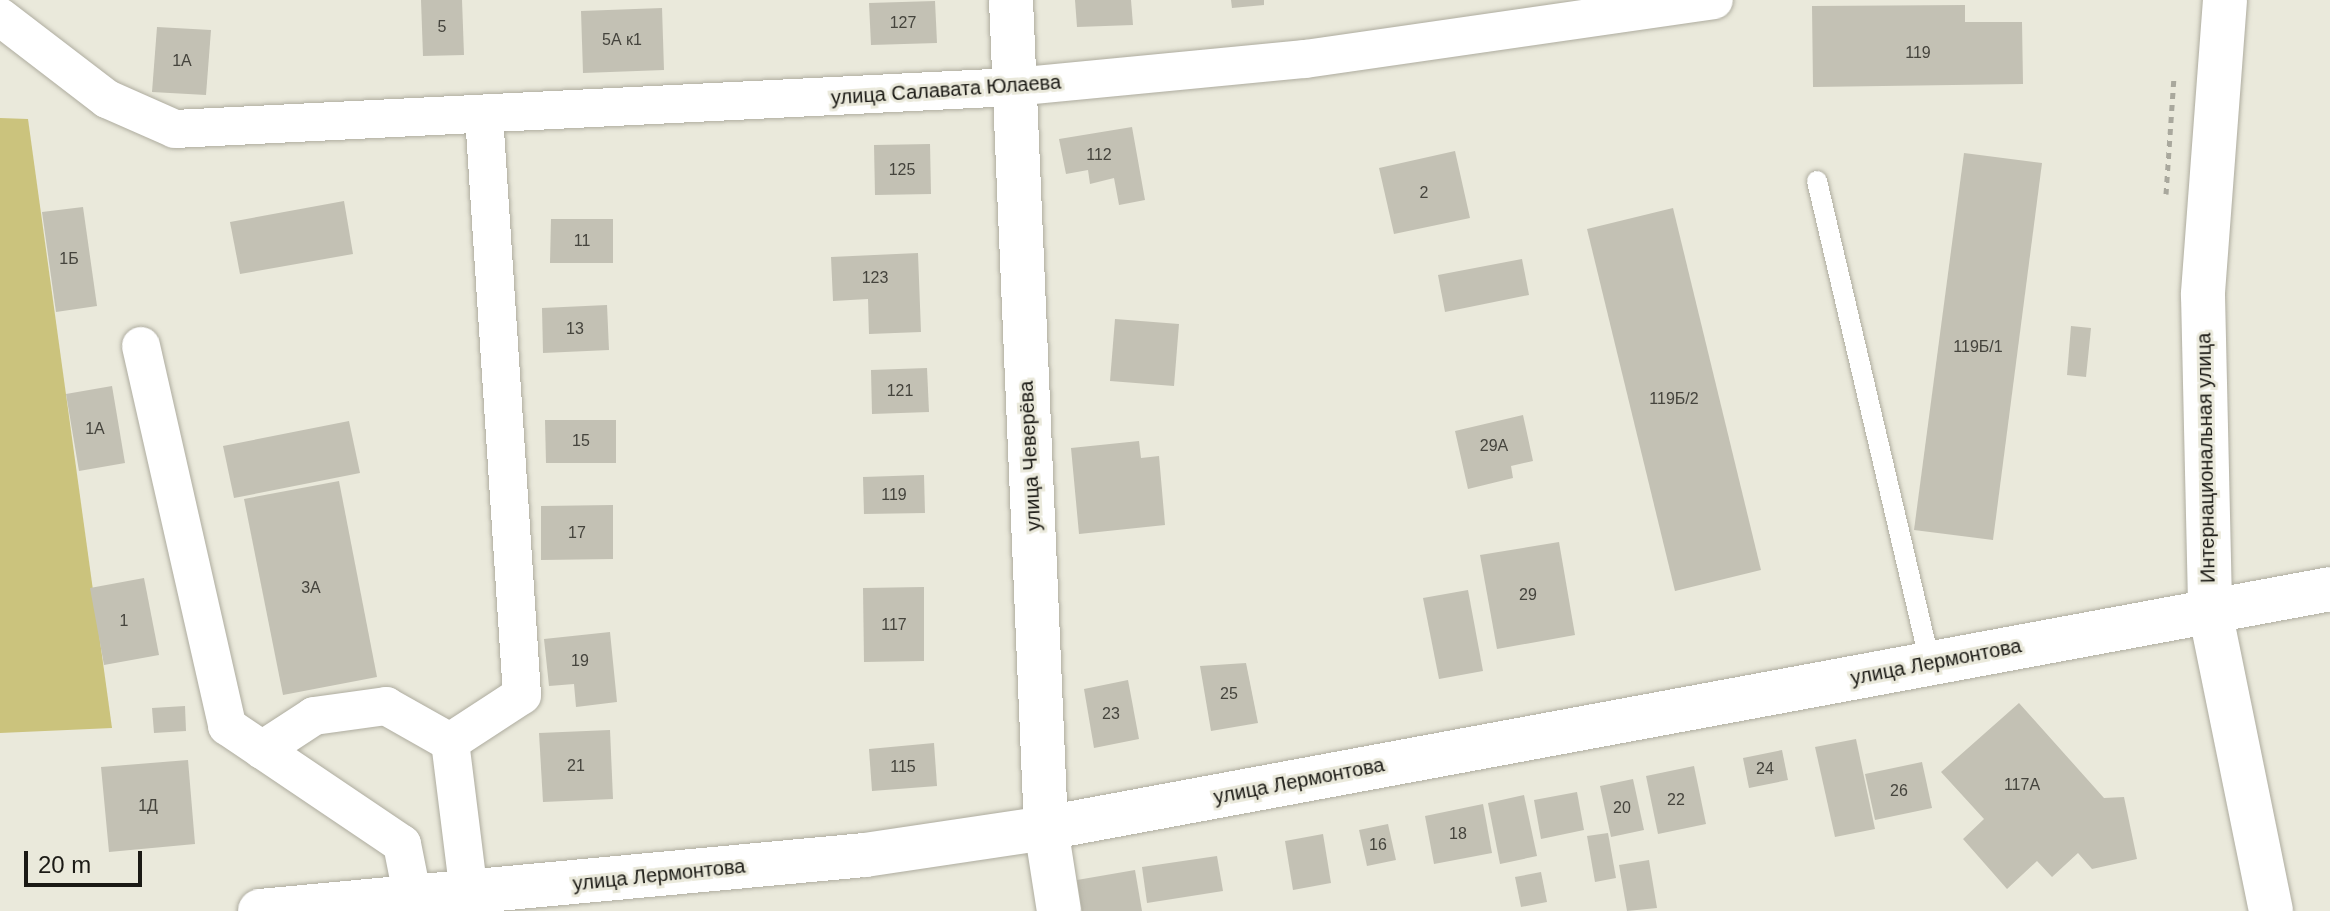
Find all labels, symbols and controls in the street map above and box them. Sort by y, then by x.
house number: 127 [890,13,916,33]
house number: 5 [438,17,446,37]
house number: 5А к1 [602,30,642,50]
house number: 119 [1905,43,1931,63]
house number: 1А [172,51,192,71]
street label: улица Салавата Юлаева [830,70,1062,110]
house number: 112 [1086,145,1112,165]
house number: 125 [889,160,915,180]
house number: 2 [1420,183,1428,203]
house number: 11 [574,231,590,251]
house number: 1Б [59,249,79,269]
house number: 123 [862,268,888,288]
house number: 13 [566,319,584,339]
street label: Интернациональная улица [2192,333,2220,583]
house number: 119Б/1 [1953,337,2003,357]
street label: улица Чеверёва [1014,380,1046,532]
house number: 121 [887,381,913,401]
house number: 119Б/2 [1649,389,1699,409]
house number: 1А [85,419,105,439]
house number: 15 [572,431,590,451]
house number: 29А [1480,436,1508,456]
house number: 119 [881,485,907,505]
house number: 17 [568,523,586,543]
house number: 3А [301,578,321,598]
house number: 29 [1519,585,1537,605]
house number: 1 [120,611,128,631]
house number: 117 [881,615,907,635]
street label: улица Лермонтова [1849,634,2023,690]
house number: 19 [571,651,589,671]
house number: 25 [1220,684,1238,704]
house number: 23 [1102,704,1120,724]
street label: улица Лермонтова [1212,753,1386,809]
house number: 21 [567,756,585,776]
house number: 115 [890,757,916,777]
house number: 24 [1756,759,1774,779]
house number: 117А [2004,775,2040,795]
house number: 26 [1890,781,1908,801]
house number: 22 [1667,790,1685,810]
house number: 1Д [138,796,158,816]
house number: 20 [1613,798,1631,818]
house number: 18 [1449,824,1467,844]
scale bar [28,835,146,885]
house number: 16 [1369,835,1387,855]
text: 20 m [38,851,91,878]
street label: улица Лермонтова [572,854,746,896]

